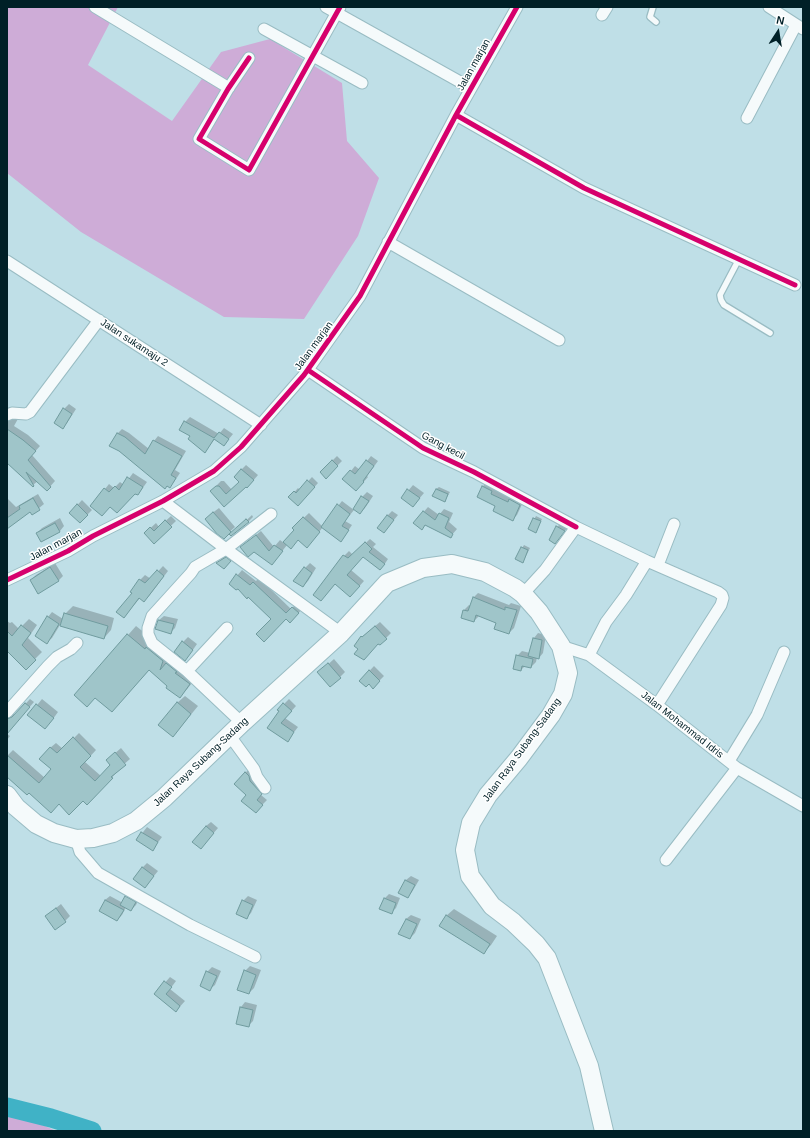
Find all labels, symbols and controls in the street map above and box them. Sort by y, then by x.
north arrow [758,12,798,52]
text: N [775,14,786,27]
street label: Jalan marjan [455,37,493,93]
street label: Jalan sukamaju 2 [98,317,170,369]
street label: Jalan marjan [292,319,336,373]
street label: Gang kecil [419,430,467,462]
street label: Jalan marjan [28,526,84,564]
street label: Jalan Mohammad Idris [638,689,726,761]
street label: Jalan Raya Subang-Sadang [480,696,564,804]
street label: Jalan Raya Subang-Sadang [151,715,251,809]

